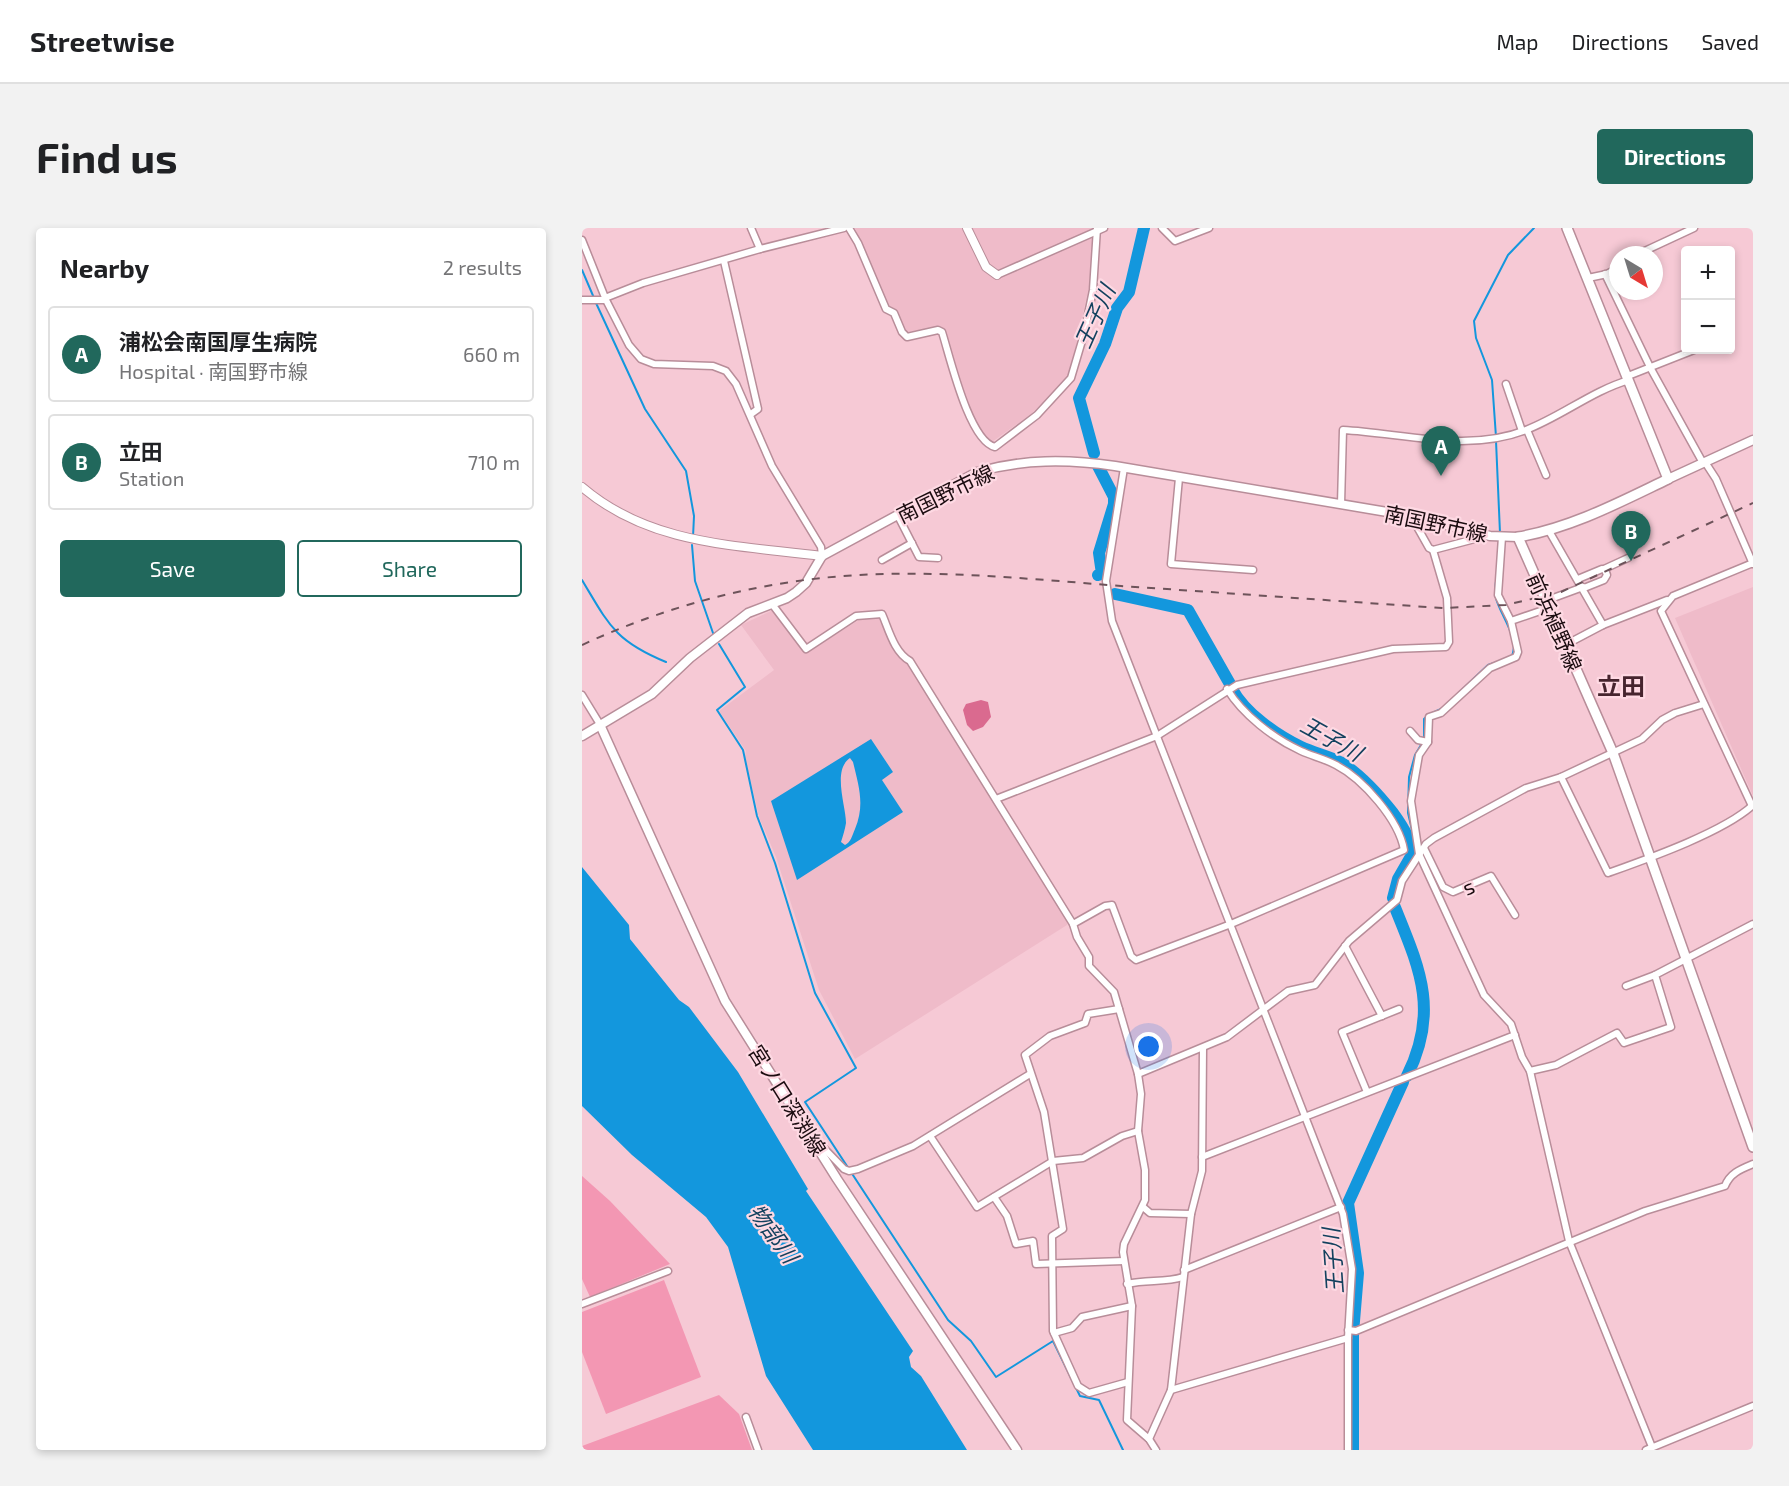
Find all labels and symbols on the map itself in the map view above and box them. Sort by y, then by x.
north arrow [1609,246,1663,300]
water label: 王子川 [1069,279,1120,351]
pin: A [1422,426,1460,476]
street label: 南国野市線 [892,459,998,527]
street label: 南国野市線 [1382,500,1490,546]
pin: B [1612,512,1650,561]
street label: 前浜植野線 [1522,569,1588,675]
district label: 立田 [1597,671,1645,700]
water label: 王子川 [1297,711,1369,766]
street label: s [1458,872,1478,900]
your location [1134,1032,1163,1061]
street label: 宮ノ口深渕線 [744,1040,832,1160]
water label: 物部川 [744,1199,805,1269]
water label: 王子川 [1317,1225,1347,1295]

